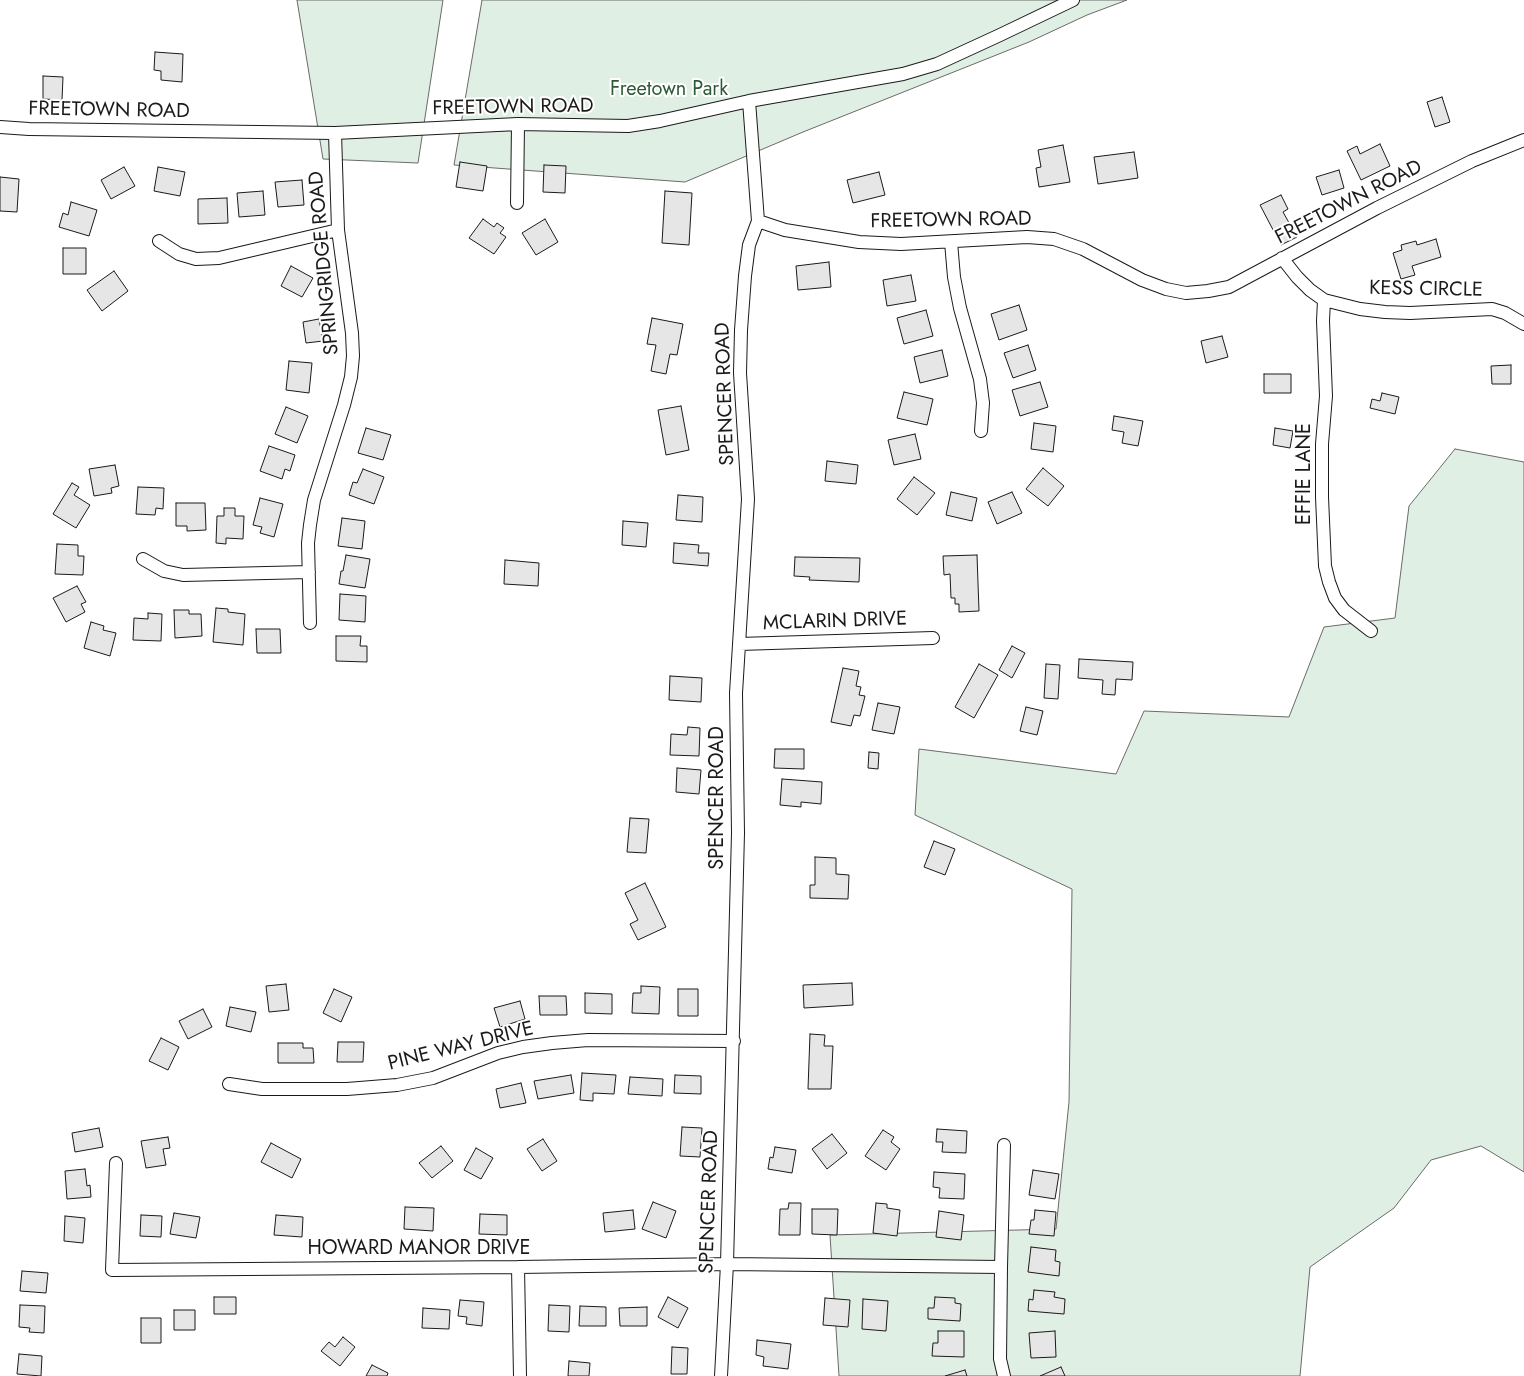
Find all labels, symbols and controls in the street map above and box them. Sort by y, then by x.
park label: Freetown Park [610,78,728,102]
street label: FREETOWN ROAD [432,95,594,121]
street label: FREETOWN ROAD [28,98,190,124]
street label: FREETOWN ROAD [1272,156,1426,250]
street label: SPRINGRIDGE ROAD [305,170,345,356]
street label: FREETOWN ROAD [870,208,1032,234]
street label: KESS CIRCLE [1369,277,1483,303]
street label: SPENCER ROAD [712,322,740,466]
street label: EFFIE LANE [1293,423,1317,525]
street label: MCLARIN DRIVE [763,607,907,637]
street label: SPENCER ROAD [706,726,730,870]
street label: PINE WAY DRIVE [386,1017,536,1077]
street label: SPENCER ROAD [696,1130,724,1274]
street label: HOWARD MANOR DRIVE [307,1237,531,1261]

